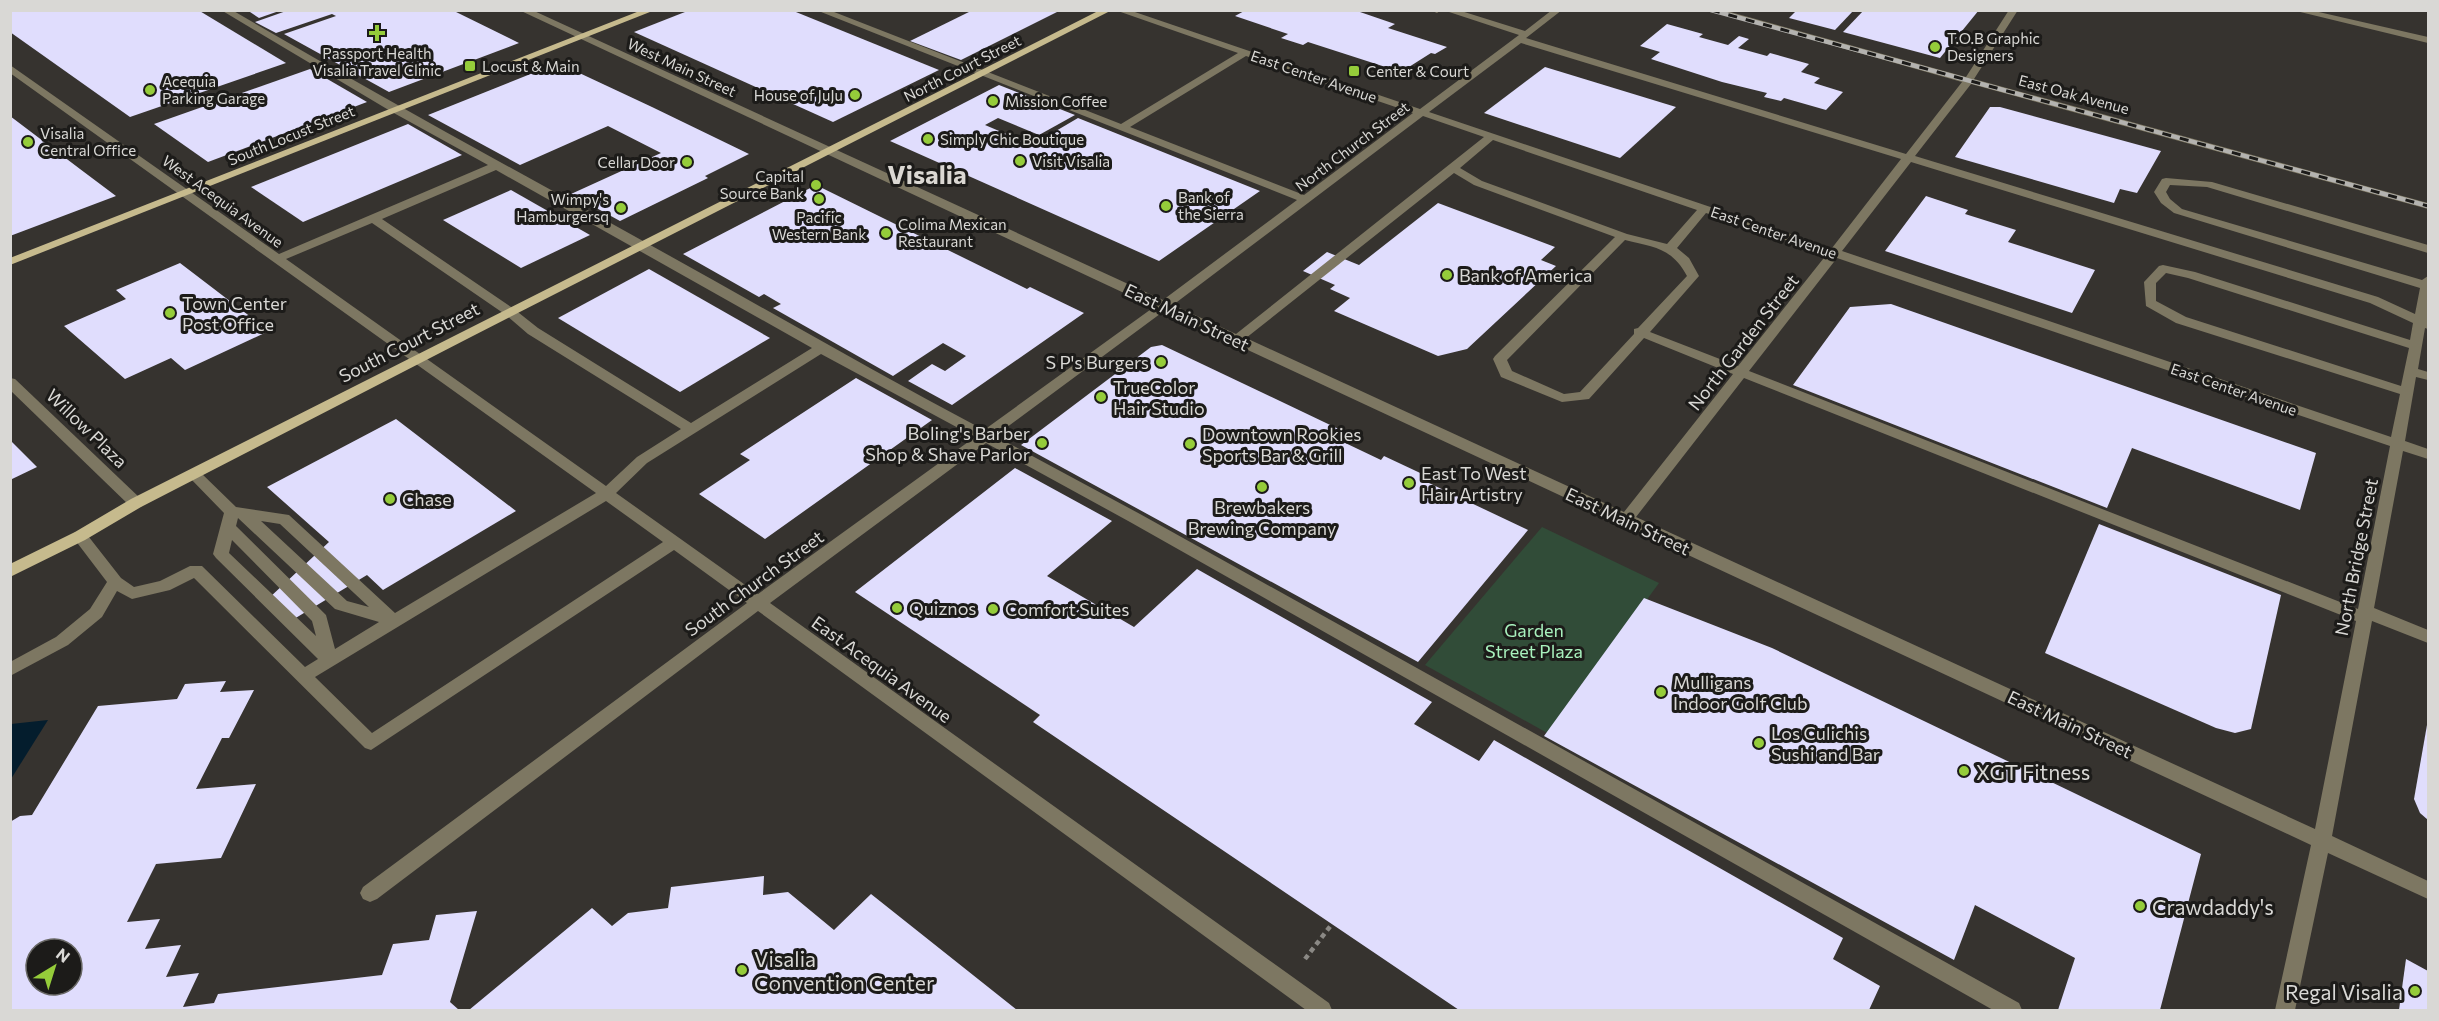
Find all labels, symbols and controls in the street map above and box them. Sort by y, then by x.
marker: Passport Health Visalia Travel Clinic [368,24,386,42]
place label: T.O.B Graphic Designers [1947,29,2040,64]
street label: North Court Street [900,31,1024,105]
street label: West Main Street [625,34,739,100]
marker: T.O.B Graphic Designers [1928,40,1942,54]
place label: Passport Health Visalia Travel Clinic [313,44,441,79]
street label: East Center Avenue [1249,46,1379,106]
place label: Locust & Main [482,57,580,75]
marker: Locust & Main [463,59,477,73]
place label: Center & Court [1366,62,1469,80]
marker: Center & Court [1347,64,1361,78]
street label: East Oak Avenue [2017,71,2131,117]
place label: Acequia Parking Garage [162,72,265,107]
marker: Acequia Parking Garage [143,83,157,97]
place label: House of JuJu [754,86,843,104]
marker: House of JuJu [848,88,862,102]
place label: Mission Coffee [1005,92,1107,110]
marker: Mission Coffee [986,94,1000,108]
street label: North Church Street [1291,97,1413,195]
street label: South Locust Street [225,101,357,169]
place label: Visalia Central Office [40,124,136,159]
place label: Simply Chic Boutique [940,130,1084,148]
marker: Simply Chic Boutique [921,132,935,146]
marker: Visalia Central Office [21,135,35,149]
street label: West Acequia Avenue [159,151,287,251]
place label: Visit Visalia [1032,152,1110,170]
place label: Cellar Door [598,153,675,171]
marker: Visit Visalia [1013,154,1027,168]
marker: Cellar Door [680,155,694,169]
district label: Visalia [887,158,967,189]
place label: Capital Source Bank [720,167,804,202]
marker: Capital Source Bank [809,178,823,192]
place label: Bank of the Sierra [1178,188,1244,223]
place label: Wimpy's Hamburgersq [516,190,609,225]
marker: Pacific Western Bank [812,192,826,206]
marker: Bank of the Sierra [1159,199,1173,213]
marker: Wimpy's Hamburgersq [614,201,628,215]
street label: East Center Avenue [1709,202,1839,262]
place label: Pacific Western Bank [772,208,866,243]
place label: Colima Mexican Restaurant [898,215,1007,250]
marker: Colima Mexican Restaurant [879,226,893,240]
place label: Bank of America [1459,264,1592,286]
marker: Bank of America [1440,268,1454,282]
street label: North Garden Street [1683,270,1803,414]
street label: East Main Street [1121,279,1253,355]
place label: Town Center Post Office [182,292,287,335]
street label: South Court Street [335,297,483,387]
marker: Town Center Post Office [163,306,177,320]
place label: S P's Burgers [1045,351,1149,373]
marker: S P's Burgers [1154,355,1168,369]
street label: East Center Avenue [2169,359,2299,419]
place label: TrueColor Hair Studio [1113,376,1205,419]
street label: Willow Plaza [42,384,132,472]
marker: TrueColor Hair Studio [1094,390,1108,404]
place label: Boling's Barber Shop & Shave Parlor [865,422,1030,465]
place label: Downtown Rookies Sports Bar & Grill [1202,423,1361,466]
marker: Boling's Barber Shop & Shave Parlor [1035,436,1049,450]
marker: Downtown Rookies Sports Bar & Grill [1183,437,1197,451]
place label: East To West Hair Artistry [1421,462,1527,505]
marker: East To West Hair Artistry [1402,476,1416,490]
street label: North Bridge Street [2330,476,2382,638]
marker: Brewbakers Brewing Company [1255,480,1269,494]
street label: East Main Street [1562,483,1694,559]
place label: Chase [402,488,452,510]
marker: Chase [383,492,397,506]
place label: Brewbakers Brewing Company [1188,496,1336,539]
street label: South Church Street [681,525,827,641]
place label: Quiznos [909,597,976,619]
place label: Comfort Suites [1005,598,1129,620]
marker: Quiznos [890,601,904,615]
marker: Comfort Suites [986,602,1000,616]
street label: East Acequia Avenue [808,611,956,727]
park label: Garden Street Plaza [1485,619,1583,662]
place label: Mulligans Indoor Golf Club [1673,671,1808,714]
marker: Mulligans Indoor Golf Club [1654,685,1668,699]
street label: East Main Street [2004,686,2136,762]
place label: Los Culichis Sushi and Bar [1771,722,1880,765]
marker: Los Culichis Sushi and Bar [1752,736,1766,750]
place label: XGT Fitness [1976,759,2090,784]
marker: XGT Fitness [1957,764,1971,778]
place label: Crawdaddy's [2152,894,2274,919]
marker: Crawdaddy's [2133,899,2147,913]
north arrow [24,937,84,997]
text: N [53,944,74,966]
place label: Visalia Convention Center [754,946,934,995]
marker: Visalia Convention Center [735,963,749,977]
place label: Regal Visalia [2285,979,2403,1004]
marker: Regal Visalia [2408,984,2422,998]

